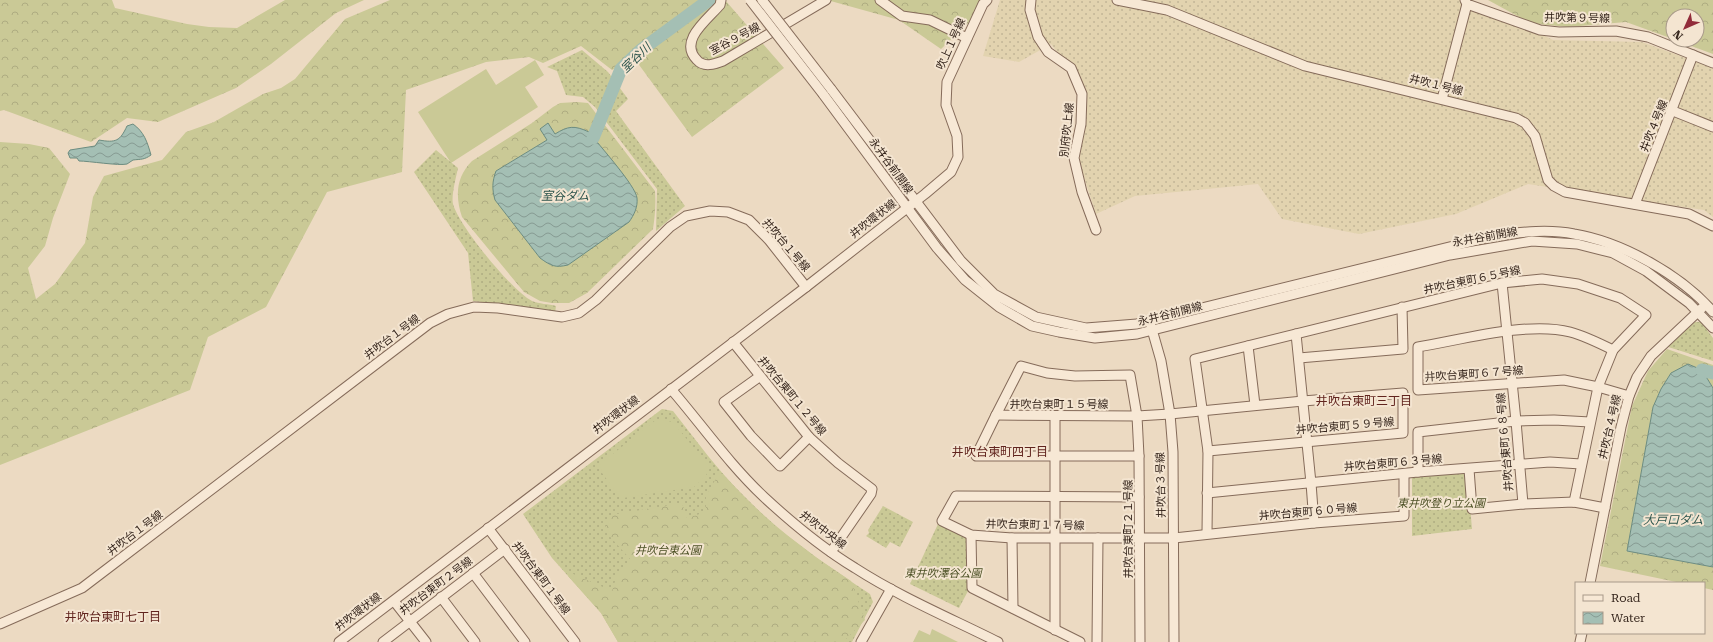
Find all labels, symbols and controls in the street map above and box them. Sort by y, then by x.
north arrow [1665,8,1705,48]
street label: 井吹第９号線 [1544,11,1610,25]
street label: 吹上１号線 [934,16,968,72]
street label: 室谷９号線 [708,20,762,58]
text: N [1670,27,1686,42]
water label: 室谷川 [618,39,655,76]
street label: 井吹１号線 [1408,72,1464,98]
street label: 井吹４号線 [1638,98,1670,154]
street label: 別府吹上線 [1058,102,1076,158]
street label: 永井谷前開線 [866,135,916,197]
water label: 室谷ダム [541,189,589,203]
street label: 井吹環状線 [847,197,899,241]
street label: 井吹台１号線 [759,216,813,274]
street label: 永井谷前開線 [1451,225,1519,249]
street label: 井吹台東町６５号線 [1422,263,1522,297]
street label: 永井谷前開線 [1136,300,1204,328]
street label: 井吹台１号線 [362,312,422,362]
street label: 井吹台東町１２号線 [755,354,829,438]
street label: 井吹台東町６７号線 [1424,364,1524,384]
street label: 井吹台東町６８号線 [1494,392,1516,492]
street label: 井吹環状線 [590,393,642,437]
street label: 井吹台４号線 [1596,393,1624,461]
district label: 井吹台東町三丁目 [1316,394,1412,408]
street label: 井吹台東町１５号線 [1010,398,1109,411]
street label: 井吹台東町５９号線 [1295,415,1395,437]
district label: 井吹台東町四丁目 [952,445,1048,459]
street label: 井吹台３号線 [1154,452,1168,518]
street label: 井吹台東町６３号線 [1343,452,1443,474]
street label: 井吹台東町２１号線 [1122,480,1135,579]
park label: 東井吹登り立公園 [1397,497,1487,510]
street label: 井吹台東町６０号線 [1258,501,1358,523]
street label: 井吹台１号線 [105,508,165,558]
street label: 井吹中央線 [797,508,849,552]
water label: 大戸口ダム [1643,513,1703,527]
street label: 井吹台東町１７号線 [985,518,1085,532]
street label: 井吹台東町１号線 [509,539,573,617]
park label: 井吹台東公園 [635,544,703,557]
street label: 井吹台東町２号線 [397,554,475,618]
park label: 東井吹澤谷公園 [905,567,983,580]
legend [1575,582,1705,634]
street label: 井吹環状線 [332,590,384,634]
text: Road [1611,591,1641,605]
district label: 井吹台東町七丁目 [65,610,161,624]
text: Water [1611,611,1645,625]

